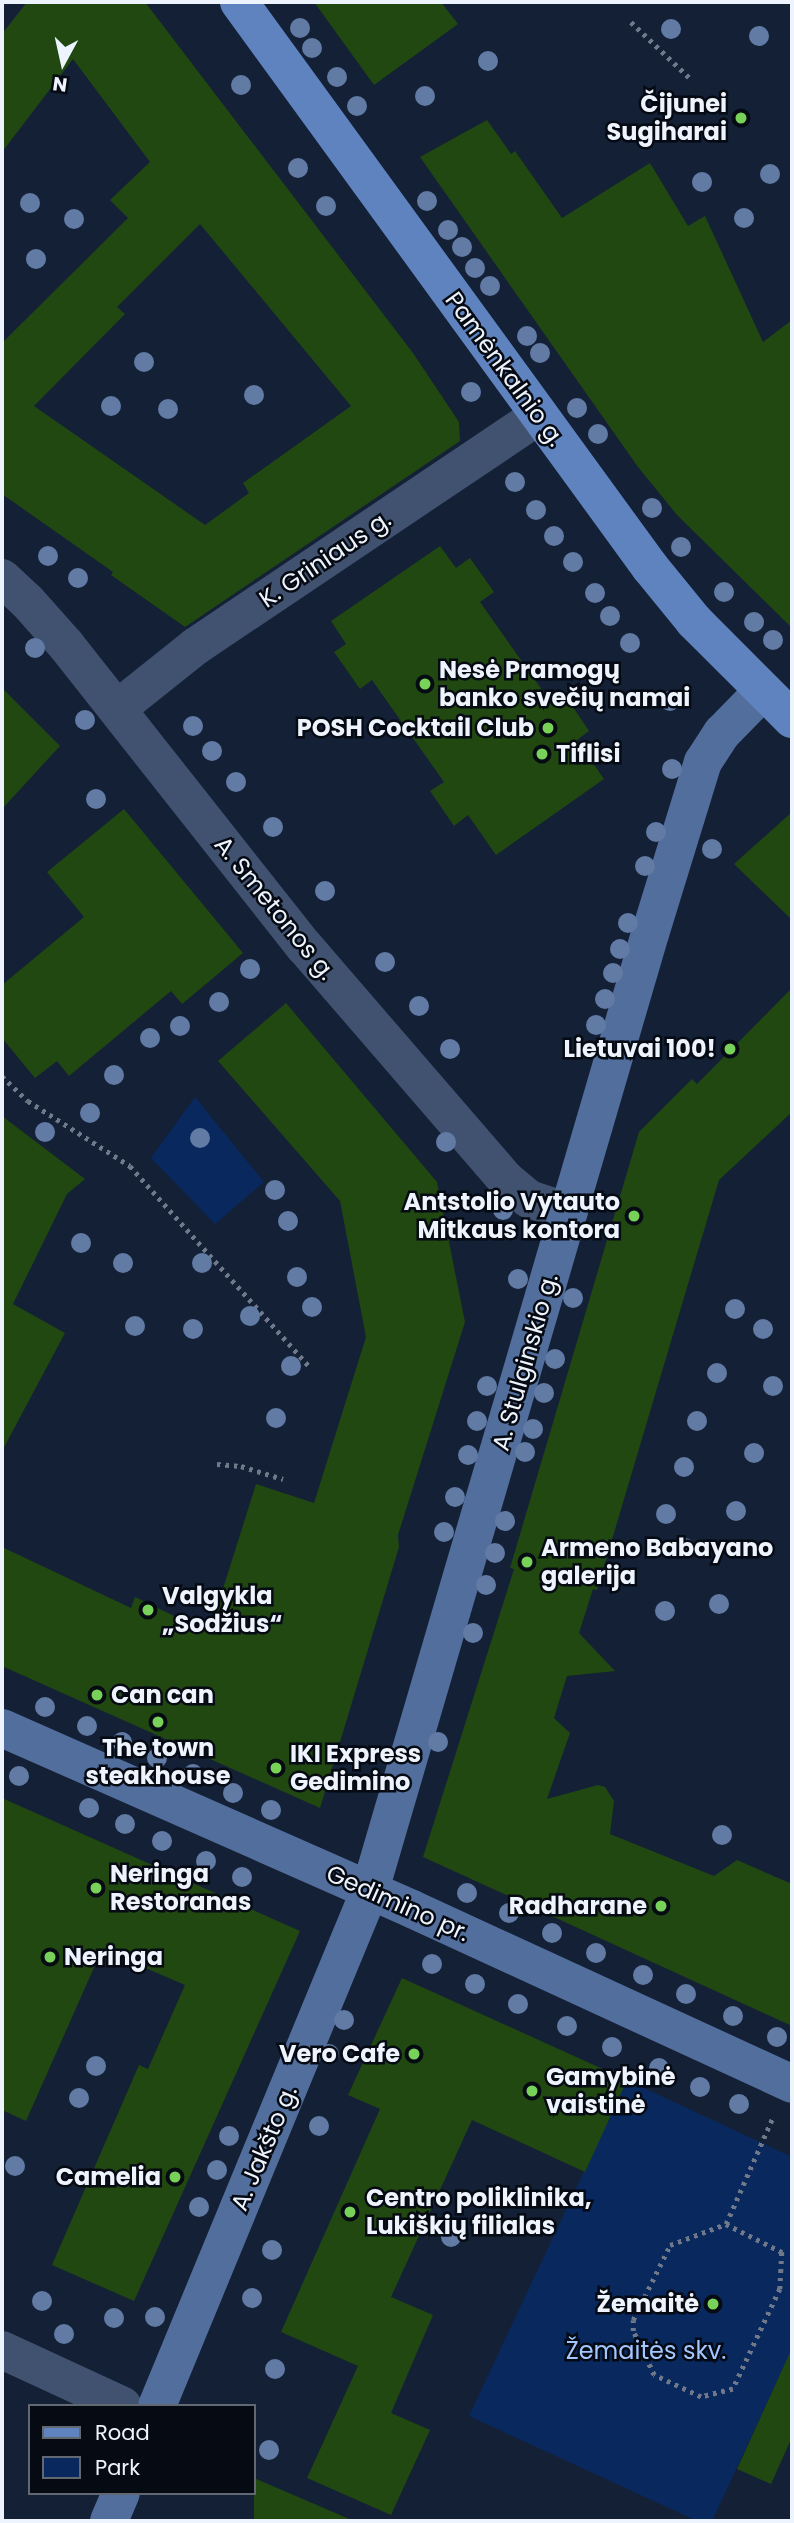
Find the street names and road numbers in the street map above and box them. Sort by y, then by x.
street label: Pamėnkalnio g. [439,286,571,452]
street label: K. Griniaus g. [254,504,396,614]
street label: A. Smetonos g. [208,830,342,986]
street label: A. Stulginskio g. [486,1270,564,1454]
street label: Gedimino pr. [322,1859,474,1947]
street label: A. Jakšto g. [225,2081,303,2215]

